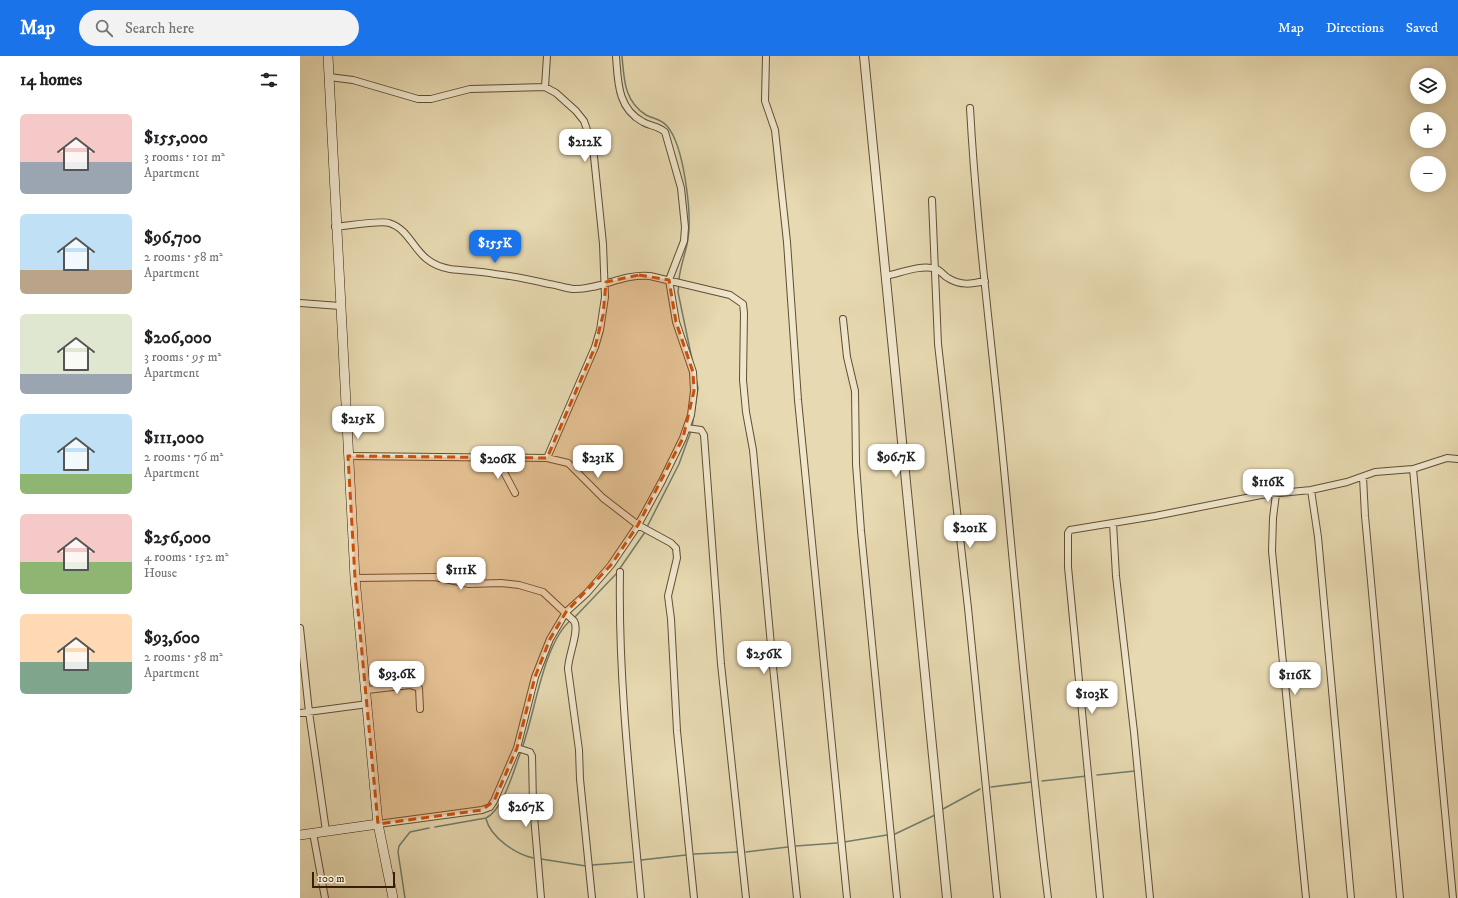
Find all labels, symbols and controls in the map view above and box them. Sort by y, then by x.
search box [79,10,359,46]
text: Map [20,17,55,40]
icon: search [93,17,115,39]
text: Search here [125,19,194,38]
text: Map [1278,19,1304,37]
text: Directions [1326,19,1384,37]
text: Saved [1406,19,1438,37]
map controls [1410,68,1446,192]
button: layers [1410,68,1446,104]
text: 14 homes [20,69,82,91]
icon: filters [258,69,280,91]
button: + [1410,112,1446,148]
text: $155,000 [144,127,208,149]
pin: $212K [557,129,613,163]
icon: home [52,130,100,178]
text: $212K [568,134,602,150]
text: 3 rooms · 101 m² [144,149,225,165]
button: − [1410,156,1446,192]
text: Apartment [144,165,199,181]
text: $96,700 [144,227,201,249]
icon: home [52,230,100,278]
pin: $155K [467,230,523,264]
text: $155K [478,235,512,251]
text: 2 rooms · 58 m² [144,249,223,265]
text: Apartment [144,265,199,281]
text: $206,000 [144,327,212,349]
icon: home [52,330,100,378]
text: 3 rooms · 95 m² [144,349,221,365]
text: Apartment [144,365,199,381]
pin: $215K [330,406,386,440]
text: $215K [341,411,375,427]
text: $111,000 [144,427,204,449]
icon: home [52,430,100,478]
pin: $96.7K [863,444,929,478]
pin: $231K [570,445,626,479]
pin: $206K [470,446,526,480]
text: 2 rooms · 76 m² [144,449,223,465]
text: $96.7K [877,449,915,465]
text: $231K [582,450,614,466]
text: $206K [480,451,516,467]
text: Apartment [144,465,199,481]
pin: $116K [1240,469,1296,503]
text: $116K [1252,474,1284,490]
pin: $201K [942,515,998,549]
text: $201K [953,520,987,536]
text: $256,000 [144,527,211,549]
icon: home [52,530,100,578]
text: 4 rooms · 152 m² [144,549,228,565]
pin: $111K [433,557,489,591]
text: $111K [446,562,476,578]
text: House [144,565,177,581]
text: $93,600 [144,627,200,649]
icon: home [52,630,100,678]
pin: $256K [736,641,792,675]
text: $256K [746,646,782,662]
text: 2 rooms · 58 m² [144,649,223,665]
pin: $93.6K [364,661,430,695]
pin: $116K [1267,662,1323,696]
text: Apartment [144,665,199,681]
text: $93.6K [378,666,416,682]
text: $116K [1279,667,1311,683]
pin: $103K [1064,681,1120,715]
text: $103K [1076,686,1108,702]
pin: $267K [498,794,554,828]
text: $267K [508,799,544,815]
scale bar [312,870,395,889]
text: 100 m [318,872,344,886]

